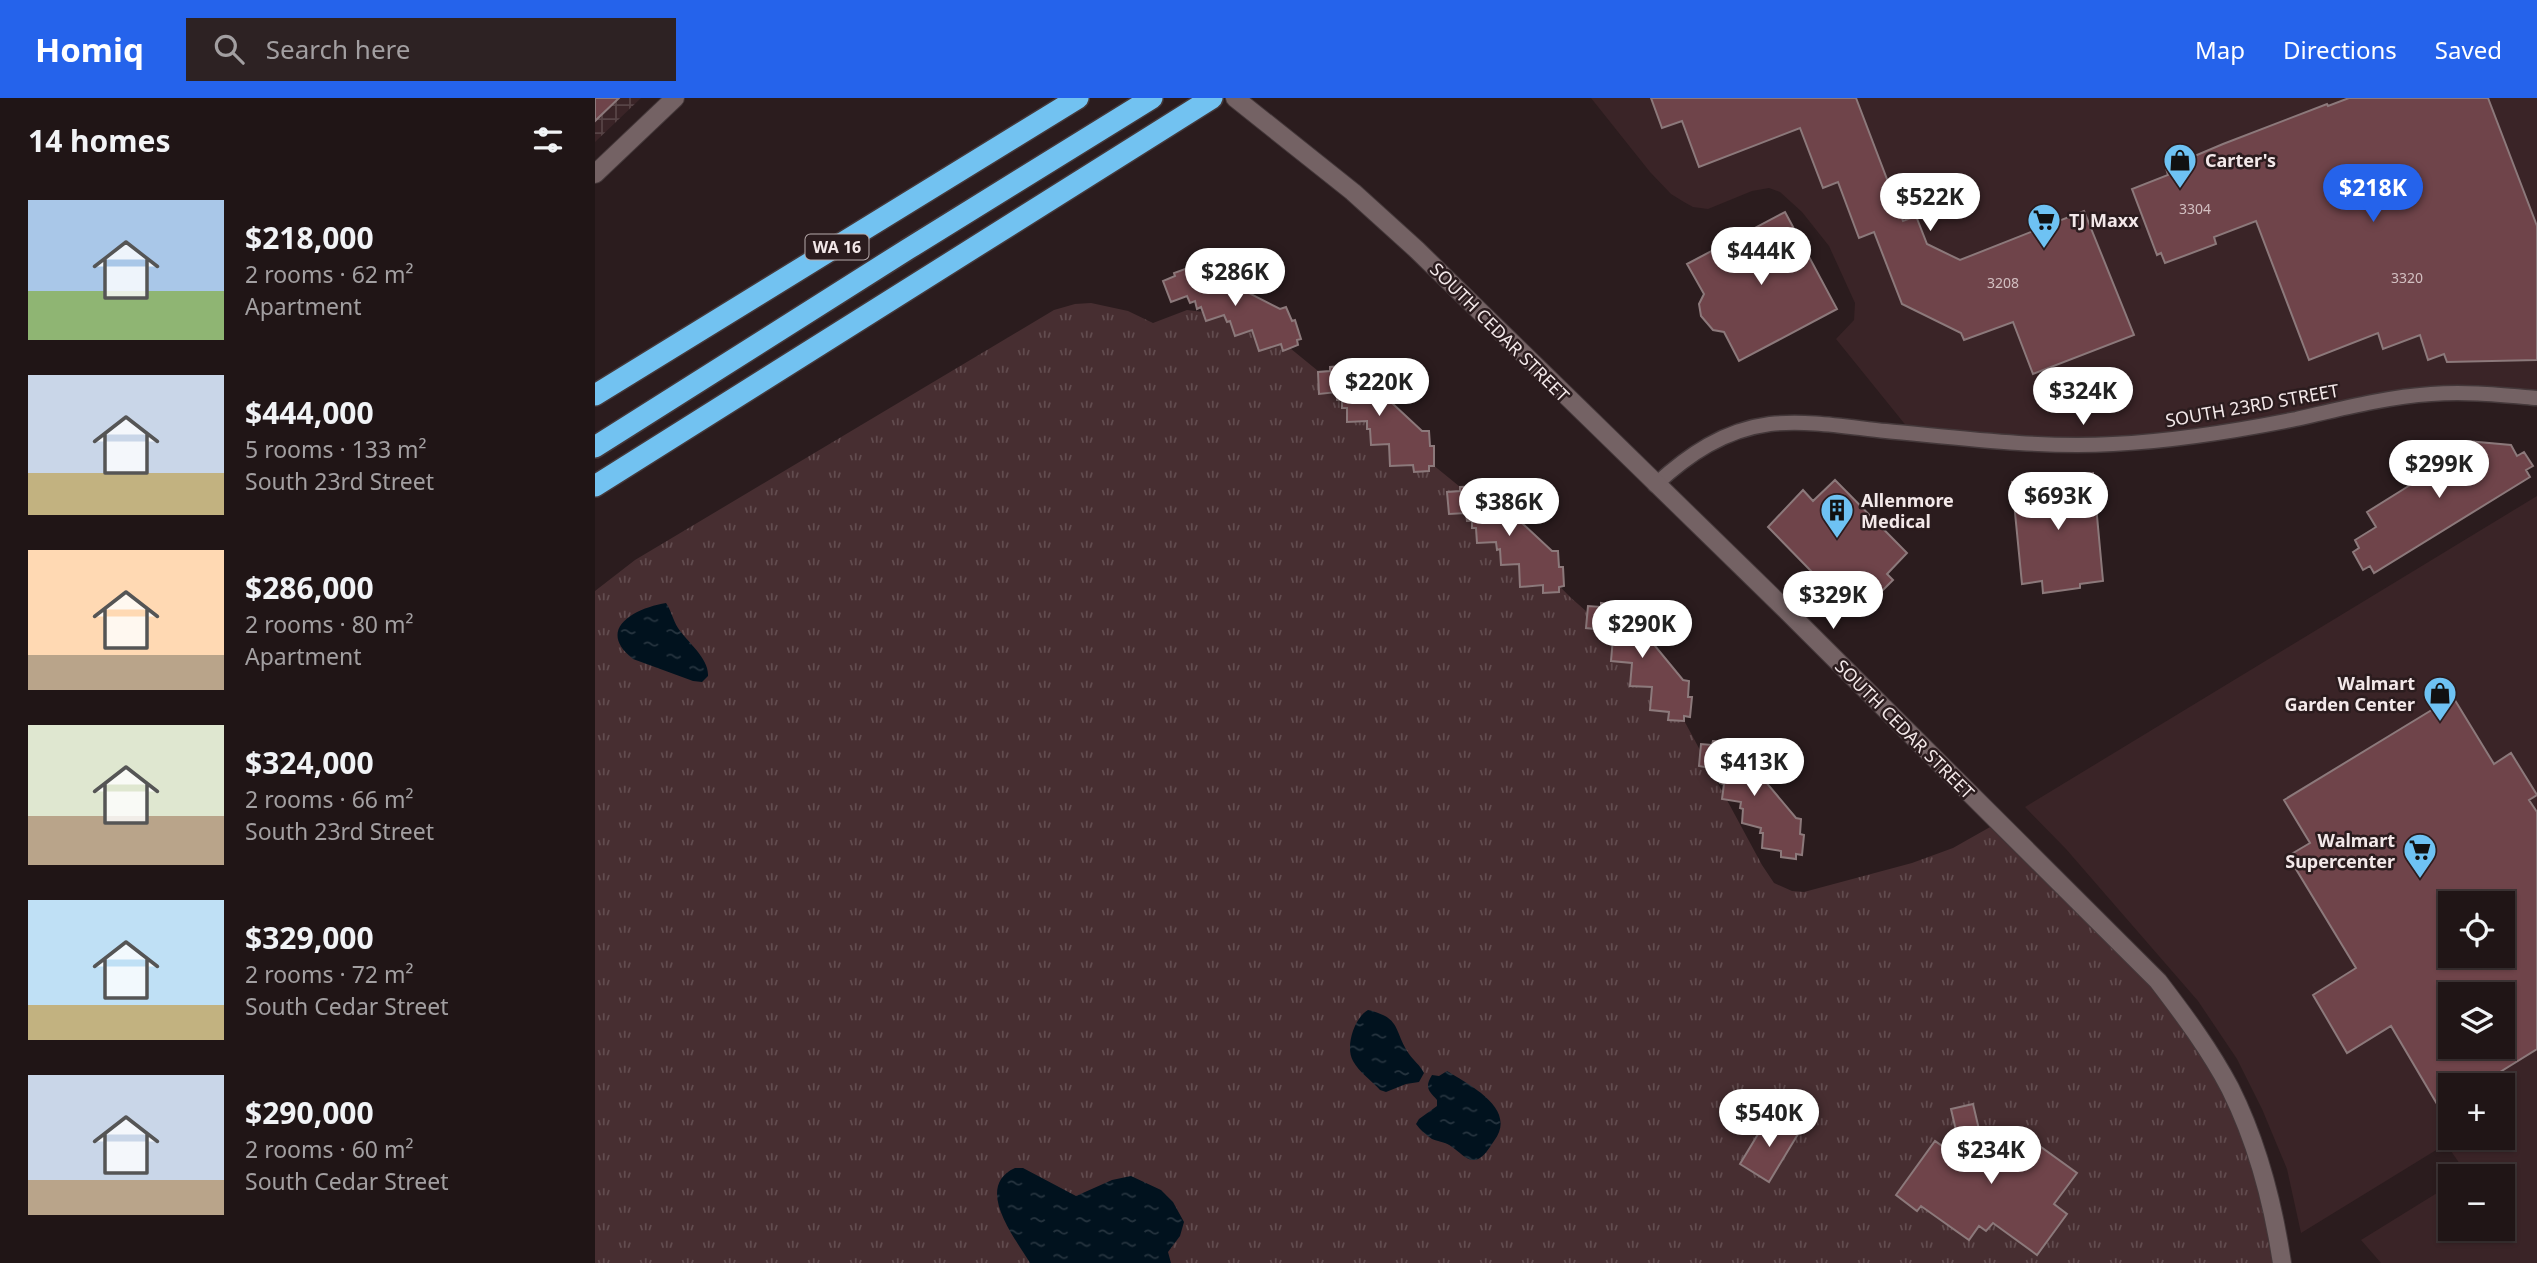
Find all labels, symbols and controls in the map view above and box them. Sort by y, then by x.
search box [186,18,676,81]
text: Homiq [35,27,144,72]
icon: search [210,30,248,68]
text: Search here [266,31,410,67]
text: Map [2195,33,2245,66]
text: Directions [2283,33,2397,66]
text: Saved [2435,33,2502,66]
text: 14 homes [28,120,171,161]
icon: filters [529,121,567,159]
shop icon: Carter's [2161,141,2199,190]
place label: Carter's [2205,148,2276,172]
pin: $218K [2324,164,2422,224]
text: $218K [2339,171,2407,203]
pin: $522K [1881,174,1979,233]
text: $522K [1896,180,1964,212]
house number: 3304 [2179,199,2211,218]
supermarket icon: TJ Maxx [2025,201,2063,250]
place label: TJ Maxx [2069,208,2139,232]
text: $218,000 [245,217,374,258]
icon: home [84,228,168,312]
pin: $444K [1712,228,1810,287]
road number: WA 16 [805,234,869,260]
text: $444K [1727,234,1795,266]
pin: $286K [1186,248,1284,308]
text: $286K [1201,255,1269,287]
street label: SOUTH CEDAR STREET [1425,257,1575,407]
text: 2 rooms · 62 m² [245,258,414,290]
house number: 3320 [2391,268,2423,287]
house number: 3208 [1987,273,2019,292]
text: Apartment [245,290,362,322]
pin: $220K [1330,358,1428,418]
text: $220K [1345,365,1413,397]
pin: $324K [2034,368,2132,427]
text: $324K [2049,374,2117,406]
street label: SOUTH 23RD STREET [2163,378,2341,432]
text: $444,000 [245,392,374,433]
icon: home [84,403,168,487]
text: 5 rooms · 133 m² [245,433,427,465]
pin: $299K [2390,440,2488,500]
text: $299K [2405,447,2473,479]
text: South 23rd Street [245,465,434,497]
pin: $693K [2009,472,2107,532]
pin: $386K [1460,478,1558,538]
text: $693K [2024,479,2092,511]
text: $386K [1475,485,1543,517]
place label: Allenmore Medical [1861,488,1954,533]
building icon: Allenmore Medical [1818,491,1856,540]
text: $286,000 [245,567,374,608]
pin: $329K [1784,572,1882,631]
icon: home [84,578,168,662]
text: $329K [1799,578,1867,610]
pin: $290K [1593,601,1691,660]
text: $290K [1608,607,1676,639]
text: 2 rooms · 80 m² [245,608,414,640]
text: Apartment [245,640,362,672]
street label: SOUTH CEDAR STREET [1830,654,1980,804]
place label: Walmart Garden Center [2284,671,2415,716]
shop icon: Walmart Garden Center [2421,674,2459,723]
pin: $413K [1705,738,1803,798]
text: $324,000 [245,742,374,783]
text: $413K [1720,745,1788,777]
icon: home [84,753,168,837]
text: 2 rooms · 66 m² [245,783,414,815]
text: South 23rd Street [245,815,434,847]
place label: Walmart Supercenter [2285,828,2395,873]
supermarket icon: Walmart Supercenter [2401,831,2439,880]
map controls [2438,891,2515,1241]
button: locate [2438,891,2515,968]
text: $329,000 [245,917,374,958]
icon: home [84,928,168,1012]
text: 2 rooms · 72 m² [245,958,414,990]
button: layers [2438,982,2515,1059]
text: South Cedar Street [245,990,449,1022]
button: + [2438,1073,2515,1150]
pin: $540K [1720,1090,1818,1149]
text: $290,000 [245,1092,374,1133]
text: $540K [1735,1096,1803,1128]
icon: home [84,1103,168,1187]
pin: $234K [1942,1126,2040,1186]
text: 2 rooms · 60 m² [245,1133,414,1165]
text: $234K [1957,1133,2025,1165]
button: − [2438,1164,2515,1241]
text: South Cedar Street [245,1165,449,1197]

